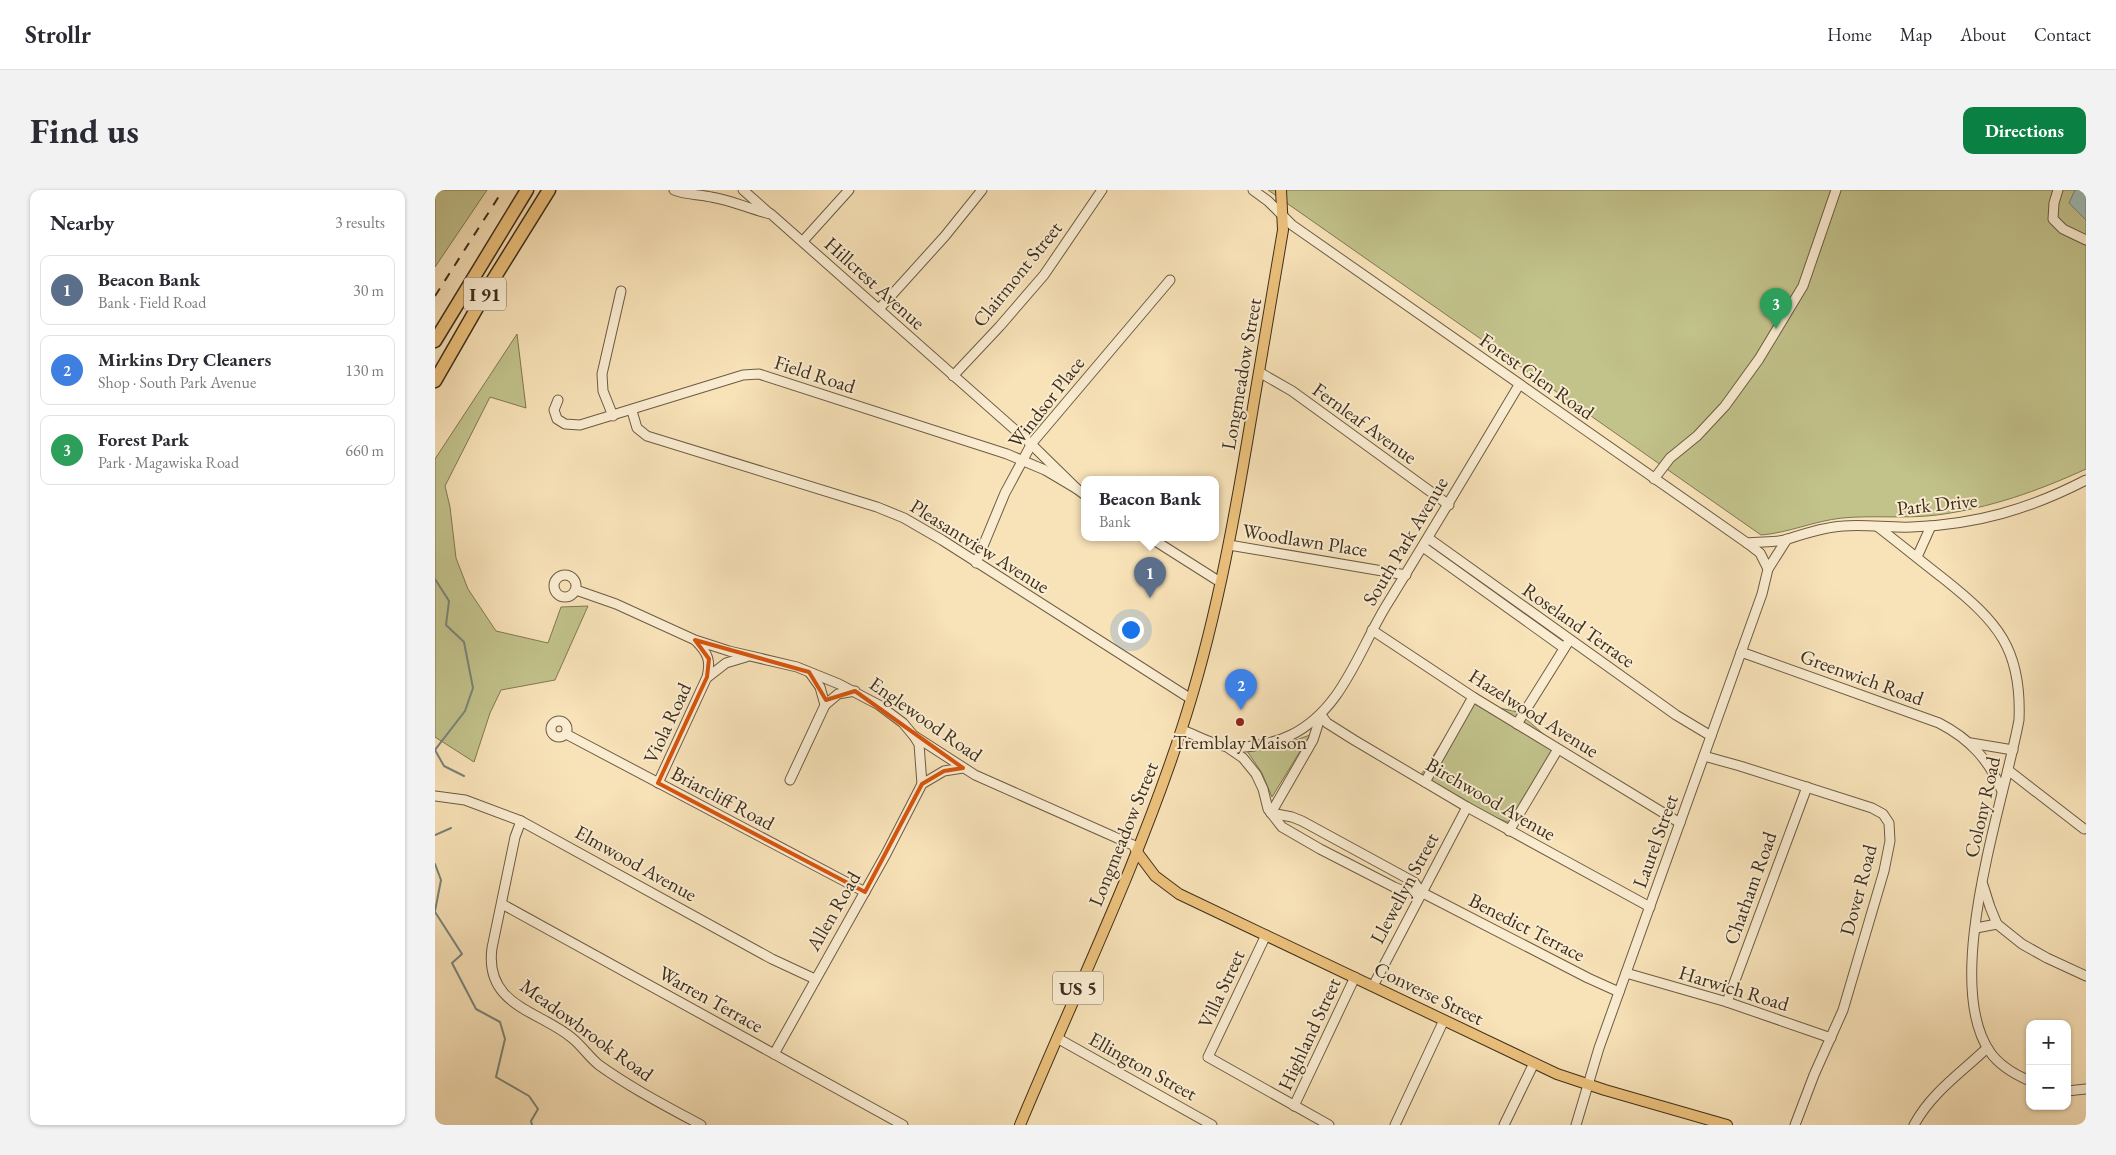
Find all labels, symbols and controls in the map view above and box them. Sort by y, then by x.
text: Strollr [25,19,91,50]
text: Home [1827,23,1872,46]
text: Map [1900,23,1932,46]
text: About [1960,23,2006,46]
text: Contact [2034,23,2091,46]
button: Directions [1963,107,2086,154]
text: Find us [30,108,139,153]
text: Nearby [50,209,114,236]
text: 3 results [335,212,385,233]
street label: Clairmont Street [966,215,1068,332]
street label: Hillcrest Avenue [819,231,931,335]
text: Beacon Bank [98,267,200,292]
road number: I 91 [464,278,506,310]
text: 1 [63,280,71,301]
text: 30 m [353,280,384,301]
pin: 3 [1760,288,1792,329]
text: Bank · Field Road [98,292,206,313]
street label: Longmeadow Street [1215,295,1267,452]
street label: Forest Glen Road [1475,327,1600,426]
text: Mirkins Dry Cleaners [98,347,271,372]
street label: Field Road [771,349,860,400]
street label: Windsor Place [1002,351,1090,453]
text: 2 [63,360,71,381]
text: 130 m [345,360,384,381]
text: Shop · South Park Avenue [98,372,256,393]
street label: Fernleaf Avenue [1308,376,1423,470]
text: Forest Park [98,427,189,452]
text: 3 [63,440,71,461]
text: 660 m [345,440,384,461]
text: Park · Magawiska Road [98,452,239,473]
street label: South Park Avenue [1356,472,1454,610]
popup [1081,476,1219,541]
text: Beacon Bank [1099,486,1201,511]
street label: Park Drive [1895,487,1979,521]
street label: Pleasantview Avenue [905,493,1055,599]
text: Bank [1099,511,1131,532]
street label: Woodlawn Place [1241,517,1370,563]
pin: 1 [1134,557,1166,598]
street label: Roseland Terrace [1518,577,1641,674]
your location [1118,617,1144,643]
street label: Greenwich Road [1797,643,1928,712]
street label: Hazelwood Avenue [1464,663,1604,763]
pin: 2 [1225,669,1257,710]
street label: Englewood Road [864,670,988,768]
street label: Viola Road [637,678,697,768]
marker: Tremblay Maison [1234,716,1246,728]
place label: Tremblay Maison [1173,729,1308,755]
street label: Birchwood Avenue [1421,751,1561,847]
street label: Colony Road [1958,753,2006,860]
street label: Longmeadow Street [1082,757,1164,910]
street label: Briarcliff Road [667,760,780,836]
street label: Laurel Street [1626,790,1684,891]
street label: Elmwood Avenue [570,819,702,907]
street label: Llewellyn Street [1364,827,1444,948]
street label: Chatham Road [1718,827,1783,948]
street label: Dover Road [1833,841,1883,938]
street label: Allen Road [799,866,867,956]
street label: Benedict Terrace [1464,887,1590,968]
street label: Villa Street [1192,945,1251,1032]
street label: Converse Street [1370,955,1489,1031]
street label: Harwich Road [1676,959,1793,1017]
street label: Warren Terrace [654,960,768,1039]
road number: US 5 [1053,971,1103,1004]
street label: Meadowbrook Road [515,973,659,1088]
street label: Highland Street [1272,973,1347,1095]
map controls [2026,1020,2071,1110]
button: + [2026,1020,2071,1065]
street label: Ellington Street [1084,1026,1202,1107]
button: − [2026,1065,2071,1110]

